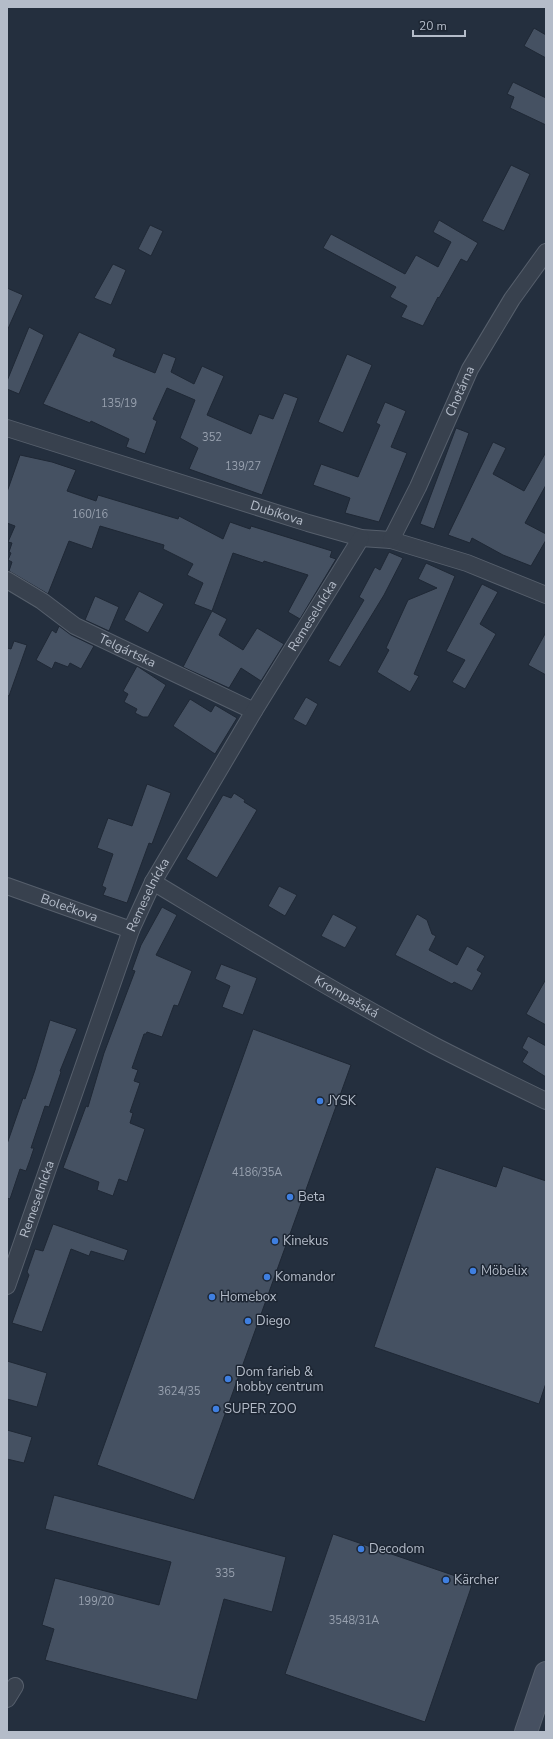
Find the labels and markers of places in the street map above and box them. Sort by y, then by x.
place label: JYSK [327,1092,357,1110]
marker: JYSK [315,1096,325,1106]
place label: Beta [298,1188,325,1206]
marker: Beta [285,1192,295,1202]
place label: Kinekus [283,1232,329,1250]
marker: Kinekus [270,1236,280,1246]
place label: Möbelix [481,1262,528,1280]
marker: Möbelix [468,1266,478,1276]
place label: Komandor [275,1268,335,1286]
marker: Komandor [262,1272,272,1282]
place label: Homebox [220,1288,277,1306]
marker: Homebox [207,1292,217,1302]
place label: Diego [256,1312,290,1330]
marker: Diego [243,1316,253,1326]
place label: Dom farieb & hobby centrum [236,1363,324,1396]
marker: Dom farieb & hobby centrum [223,1374,233,1384]
place label: SUPER ZOO [224,1400,297,1418]
marker: SUPER ZOO [211,1404,221,1414]
place label: Decodom [369,1540,425,1558]
marker: Decodom [356,1544,366,1554]
place label: Kärcher [454,1571,499,1589]
marker: Kärcher [441,1575,451,1585]

